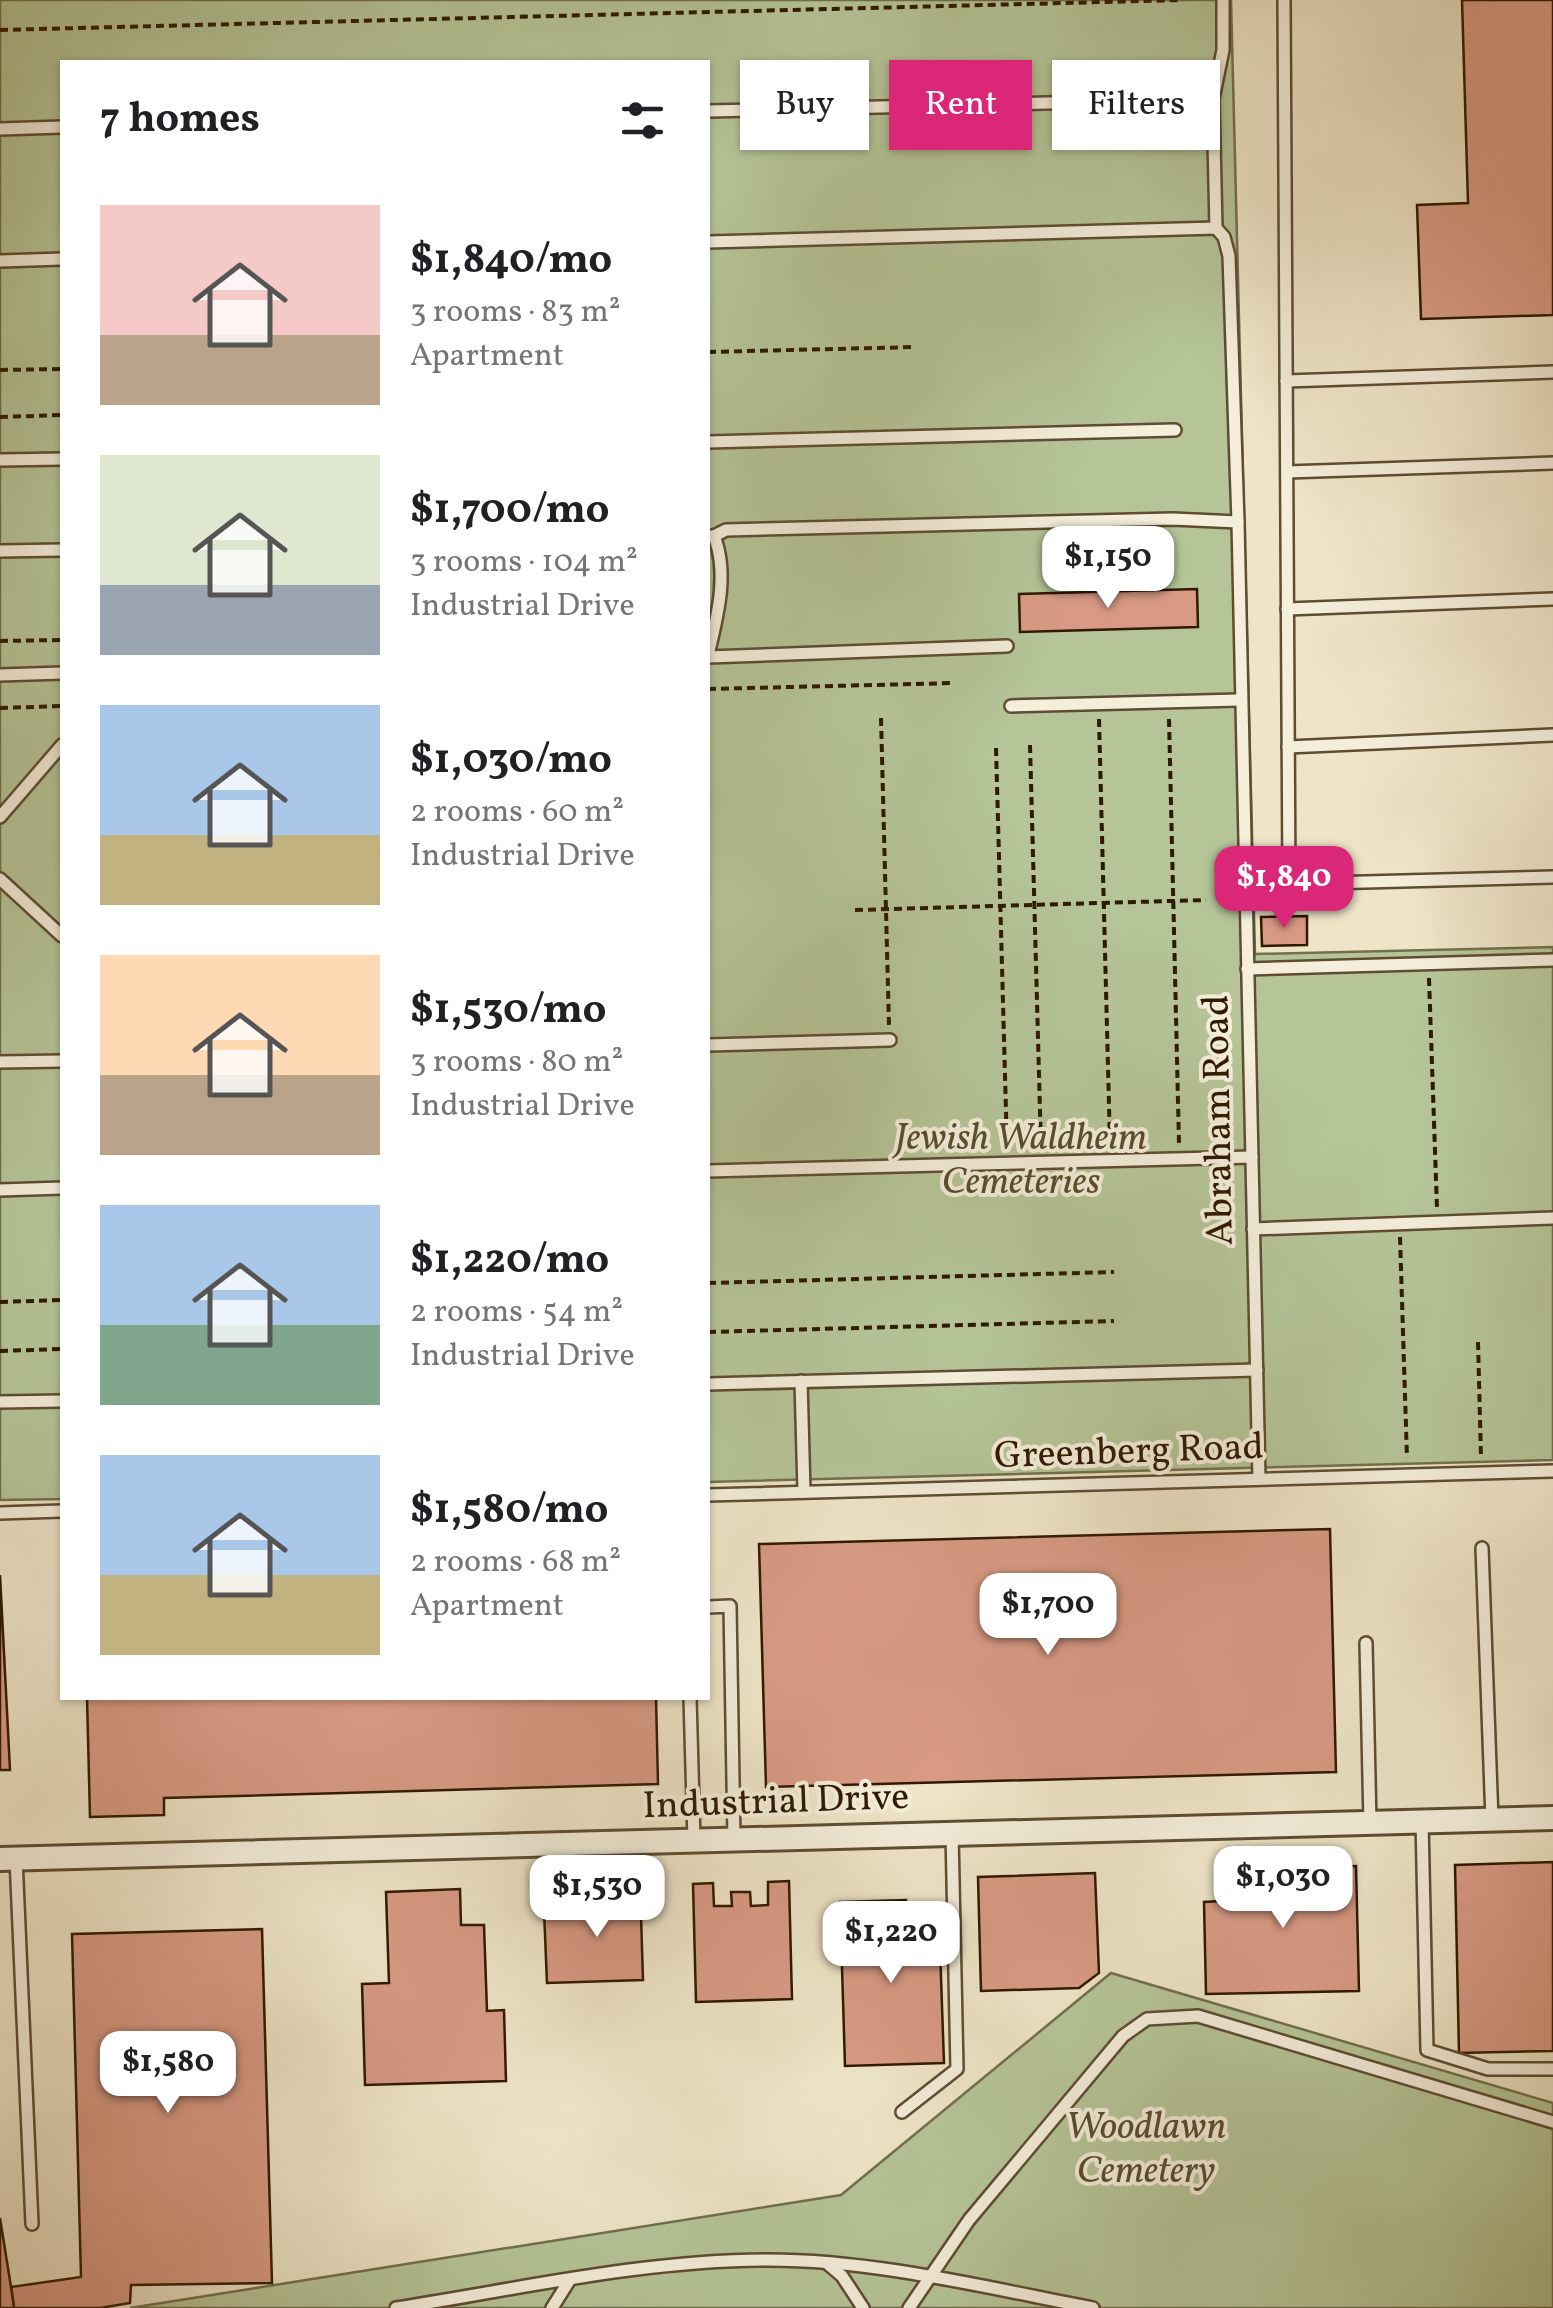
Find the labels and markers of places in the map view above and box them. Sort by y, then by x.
pin: $1,150 [1027,526,1189,611]
pin: $1,840 [1203,846,1365,931]
pin: $1,700 [967,1573,1129,1658]
pin: $1,030 [1202,1846,1364,1931]
pin: $1,530 [516,1855,678,1940]
pin: $1,220 [810,1901,972,1986]
pin: $1,580 [87,2031,249,2116]

